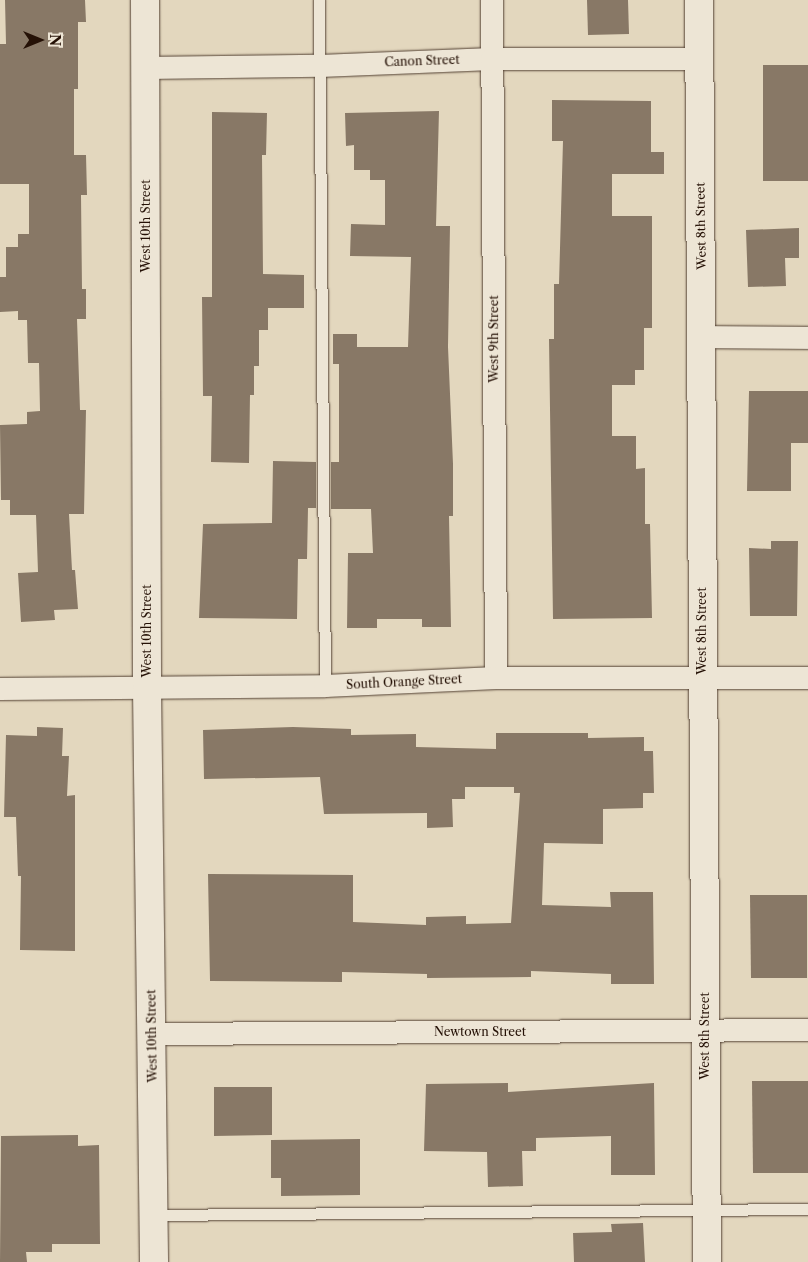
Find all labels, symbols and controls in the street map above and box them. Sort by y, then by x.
north arrow [15,15,65,65]
text: N [46,34,64,46]
street label: Canon Street [384,52,460,70]
street label: West 10th Street [139,179,153,273]
street label: West 8th Street [693,182,709,270]
street label: West 9th Street [487,295,501,383]
street label: West 10th Street [140,584,154,678]
street label: West 8th Street [695,587,709,675]
street label: South Orange Street [346,672,462,692]
street label: West 10th Street [144,989,160,1083]
street label: West 8th Street [698,992,712,1080]
street label: Newtown Street [434,1025,526,1039]

